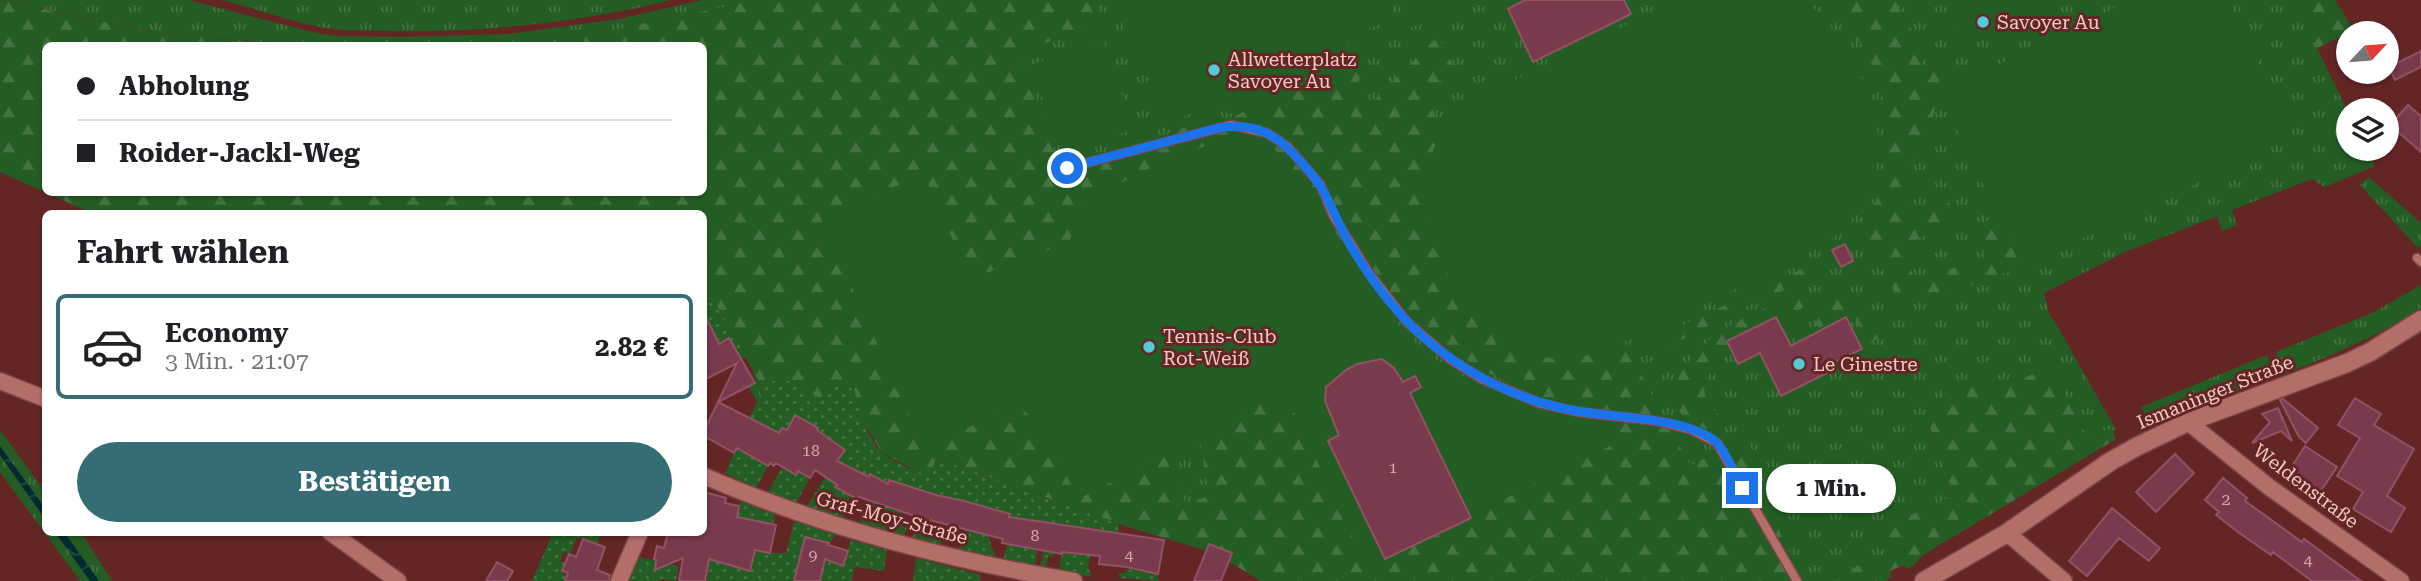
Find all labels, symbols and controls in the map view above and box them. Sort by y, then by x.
place label: Savoyer Au [1997,11,2100,34]
marker: Savoyer Au [1975,14,1991,30]
north arrow [2336,21,2399,84]
map controls [2336,21,2399,161]
place label: Allwetterplatz Savoyer Au [1228,48,1356,93]
marker: Allwetterplatz Savoyer Au [1206,62,1222,78]
text: Abholung [119,71,249,101]
button: layers [2336,98,2399,161]
text: Roider-Jackl-Weg [119,138,360,168]
route start [1051,152,1083,184]
text: Fahrt wählen [77,233,289,271]
icon: car [81,315,144,378]
text: Economy [165,318,288,348]
place label: Tennis-Club Rot-Weiß [1163,325,1277,370]
text: 2.82 € [595,332,668,362]
marker: Tennis-Club Rot-Weiß [1141,339,1157,355]
text: 3 Min. · 21:07 [165,348,309,375]
street label: Ismaninger Straße [2133,350,2297,434]
place label: Le Ginestre [1813,353,1918,376]
marker: Le Ginestre [1791,356,1807,372]
street label: Weldenstraße [2249,439,2363,533]
house number: 18 [802,441,820,460]
button: Bestätigen [77,442,672,522]
house number: 1 [1389,458,1398,477]
callout: 1 Min. [1766,463,1896,512]
route end [1726,472,1758,504]
text: 1 Min. [1795,475,1867,502]
street label: Graf-Moy-Straße [814,487,970,549]
house number: 2 [2222,490,2231,509]
house number: 8 [1031,526,1040,545]
house number: 9 [809,546,818,565]
house number: 4 [1125,546,1134,565]
house number: 4 [2304,551,2313,570]

